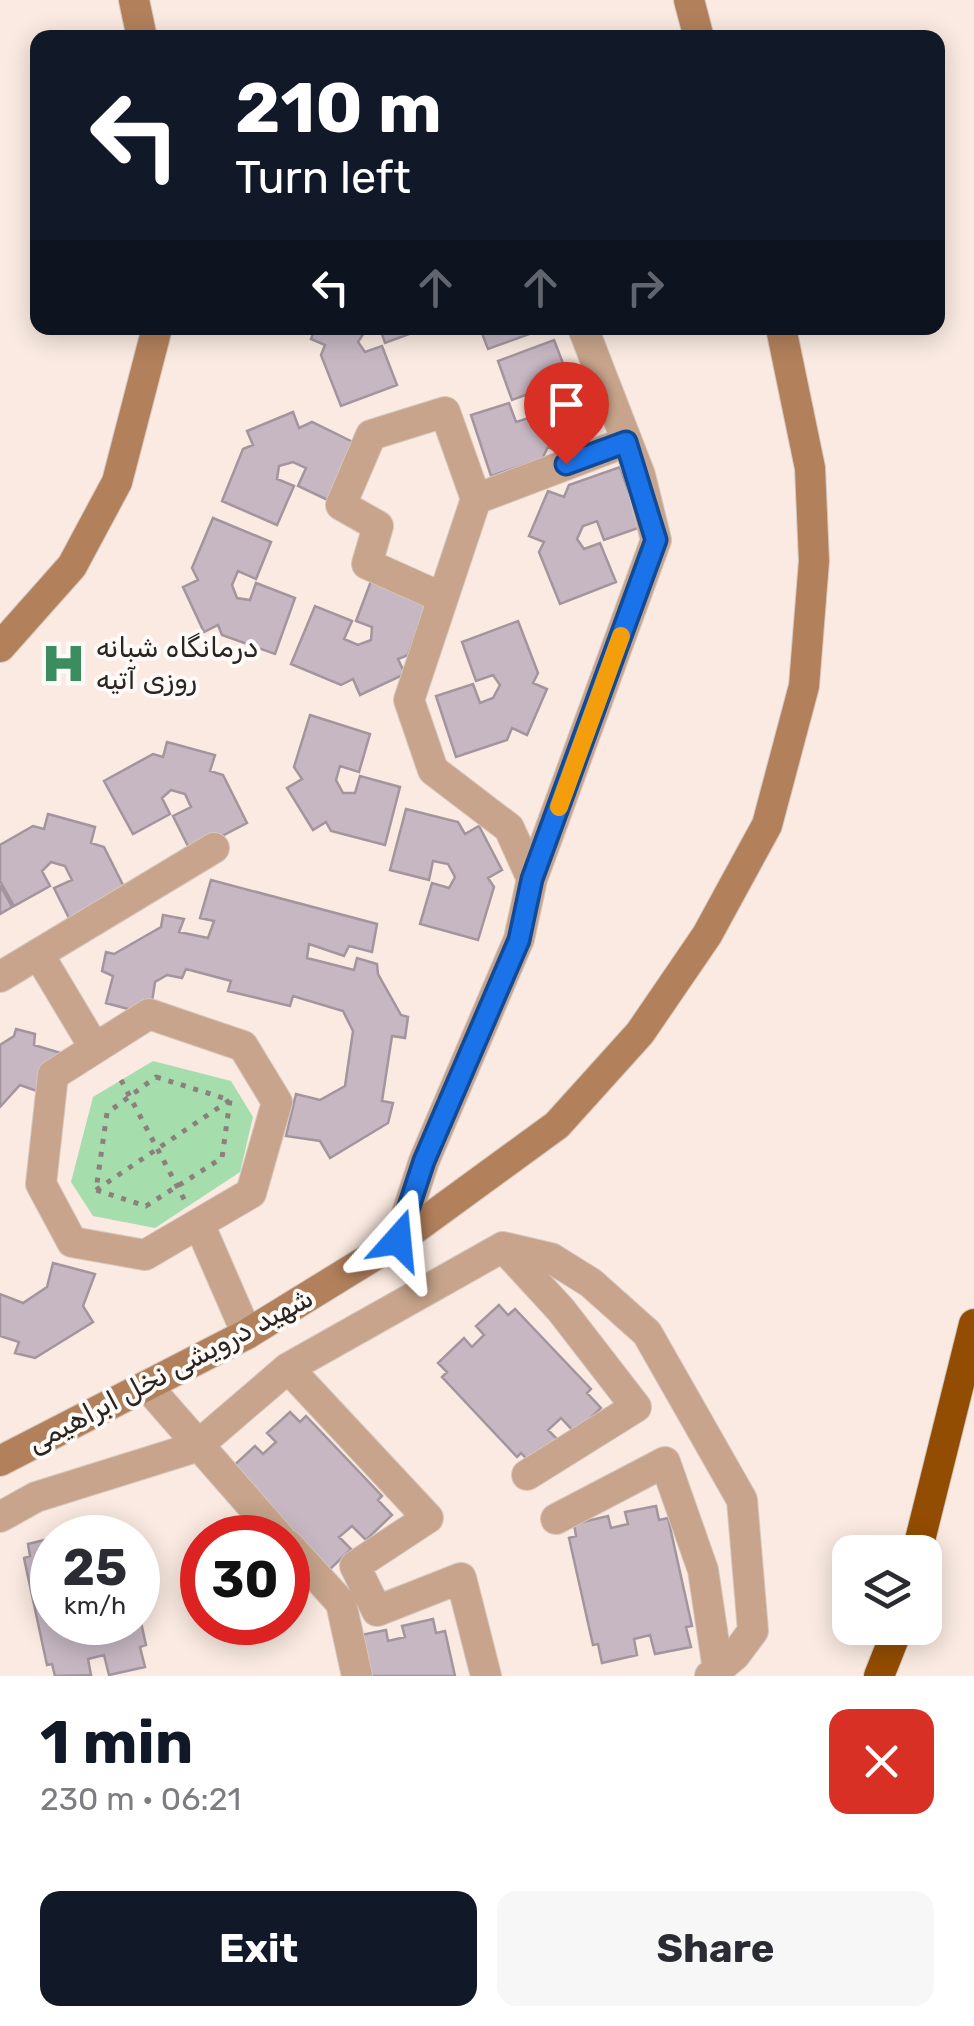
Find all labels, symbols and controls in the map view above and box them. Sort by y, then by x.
text: 210 m [235,67,442,150]
icon: left [70,70,200,200]
text: Turn left [235,151,411,204]
icon: left [303,260,358,315]
icon: ahead [408,260,463,315]
icon: ahead [513,260,568,315]
icon: right [618,260,673,315]
pin [524,362,609,465]
icon: arrive [539,377,594,432]
place label: درمانگاه شبانه روزی آتیه [96,631,258,696]
hospital icon: درمانگاه شبانه روزی آتیه [39,639,87,687]
position arrow [346,1188,450,1292]
street label: شهید درویشی نخل ابراهیمی [21,1281,319,1459]
speed limit sign: 30 [180,1515,310,1645]
map controls [832,1535,942,1645]
button: layers [832,1535,942,1645]
text: 25 [63,1538,127,1598]
text: km/h [64,1591,126,1620]
text: 1 min [40,1707,193,1778]
button: close [829,1709,934,1814]
text: 230 m · 06:21 [40,1780,241,1818]
button: Exit [40,1891,477,2006]
button: Share [497,1891,934,2006]

